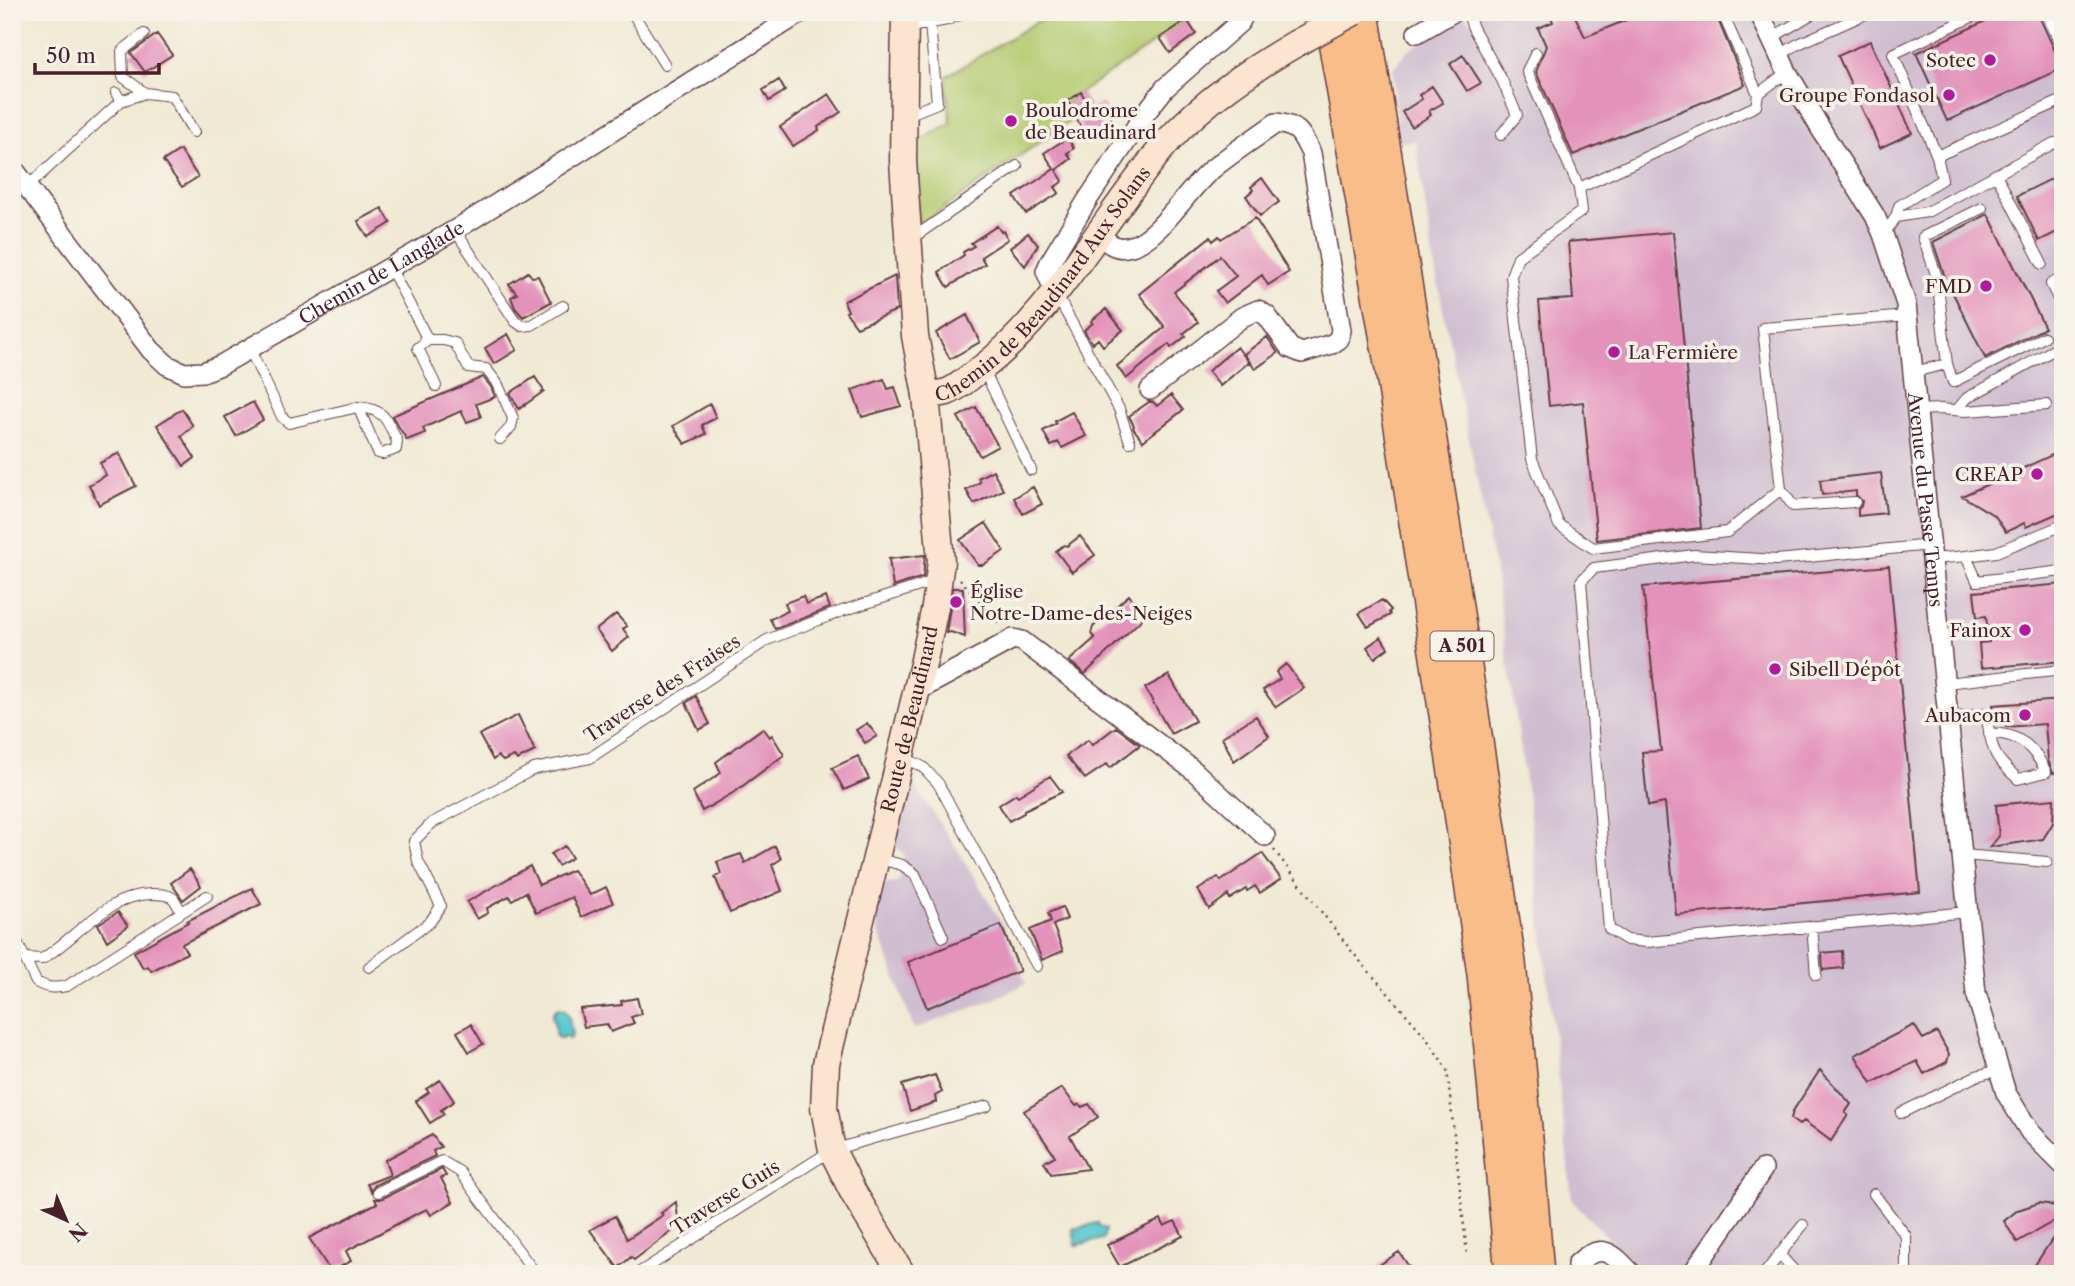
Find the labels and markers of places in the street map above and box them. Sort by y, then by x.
place label: Sotec [1926,49,1976,72]
marker: Sotec [1982,52,1998,68]
place label: Groupe Fondasol [1779,84,1935,107]
marker: Groupe Fondasol [1941,87,1957,103]
place label: Boulodrome de Beaudinard [1025,99,1157,144]
marker: Boulodrome de Beaudinard [1003,113,1019,129]
place label: FMD [1925,275,1972,298]
marker: FMD [1978,278,1994,294]
place label: La Fermière [1628,341,1738,364]
marker: La Fermière [1606,344,1622,360]
place label: CREAP [1955,463,2023,486]
marker: CREAP [2029,466,2045,482]
place label: Église Notre-Dame-des-Neiges [970,580,1192,625]
marker: Église Notre-Dame-des-Neiges [948,594,964,610]
place label: Fainox [1949,619,2012,642]
marker: Fainox [2017,622,2033,638]
place label: Sibell Dépôt [1789,658,1901,681]
marker: Sibell Dépôt [1767,661,1783,677]
place label: Aubacom [1924,704,2011,727]
marker: Aubacom [2017,707,2033,723]

